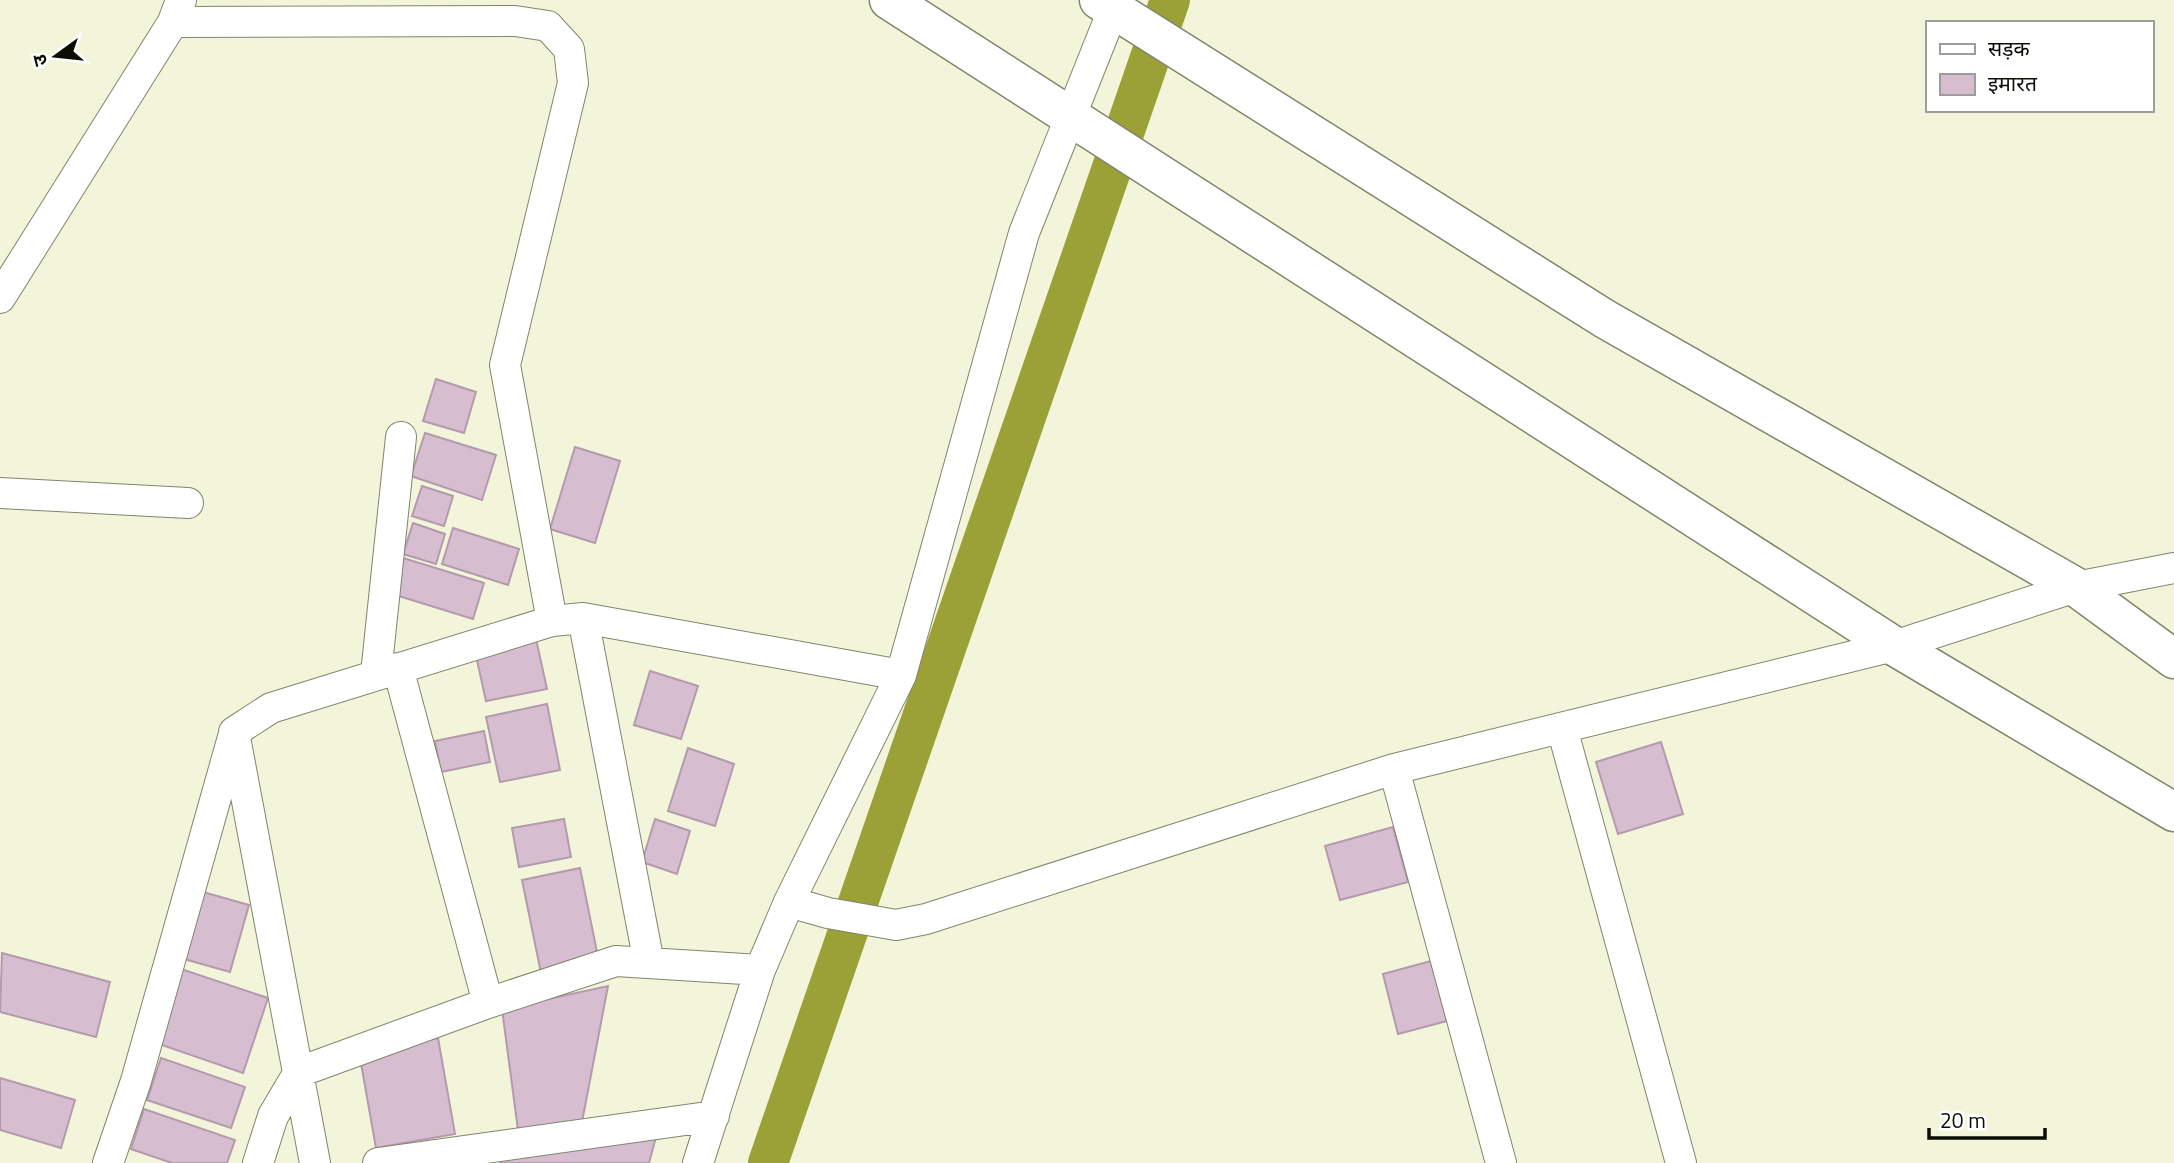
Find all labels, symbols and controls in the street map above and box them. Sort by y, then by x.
north arrow [21,21,91,91]
legend [1926,21,2153,112]
text: सड़क [1988,32,2030,64]
text: उ [23,51,55,70]
text: इमारत [1988,67,2038,99]
scale bar [1929,1096,2044,1140]
text: 20 m [1940,1104,1986,1136]

